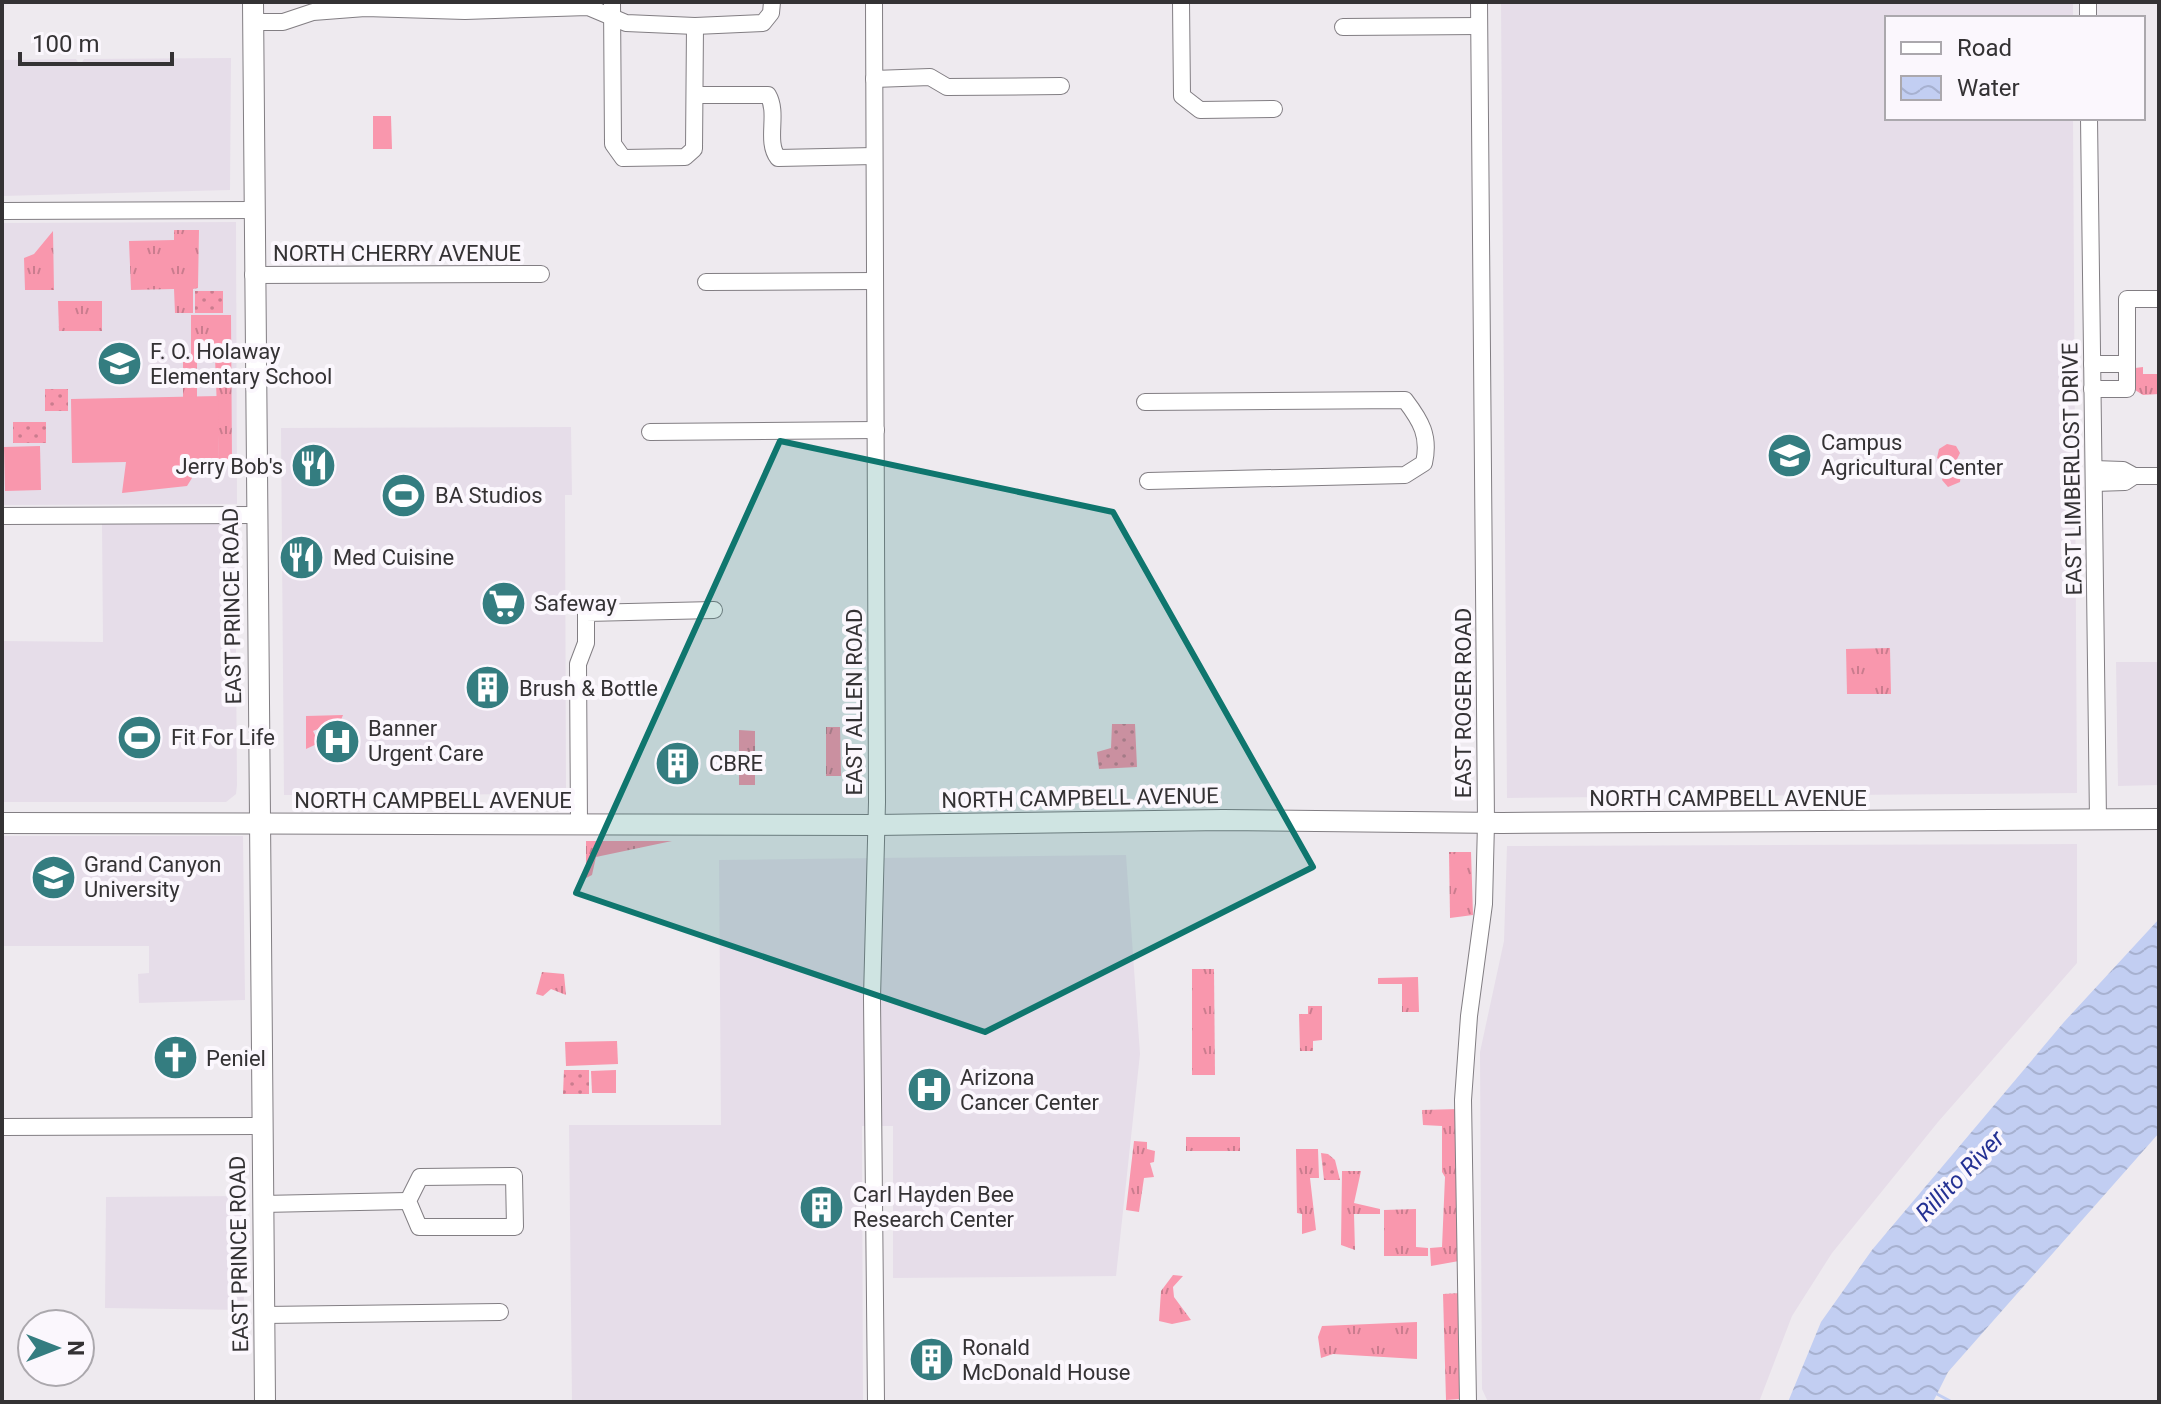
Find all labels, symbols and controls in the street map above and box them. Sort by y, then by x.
scale bar [20,16,172,66]
legend [1885,16,2145,120]
text: 100 m [32,30,99,58]
text: Road [1957,34,2012,62]
text: Water [1957,74,2020,102]
street label: NORTH CHERRY AVENUE [273,241,521,266]
place label: F. O. Holaway Elementary School [150,339,332,389]
school or university icon: F. O. Holaway Elementary School [95,340,143,388]
street label: EAST LIMBERLOST DRIVE [2057,342,2087,596]
place label: Campus Agricultural Center [1821,430,2004,480]
school or university icon: Campus Agricultural Center [1766,431,1814,479]
restaurant icon: Jerry Bob's [290,442,338,490]
place label: Jerry Bob's [176,454,283,479]
sports icon: BA Studios [380,471,428,519]
place label: BA Studios [435,483,543,508]
street label: EAST PRINCE ROAD [218,507,246,705]
restaurant icon: Med Cuisine [278,533,326,581]
place label: Med Cuisine [333,545,454,570]
supermarket icon: Safeway [479,579,527,627]
place label: Safeway [534,591,617,616]
street label: EAST ALLEN ROAD [842,608,867,796]
street label: EAST ROGER ROAD [1451,608,1476,798]
building icon: Brush & Bottle [464,664,512,712]
place label: Brush & Bottle [519,676,658,701]
sports icon: Fit For Life [116,713,164,761]
place label: Banner Urgent Care [368,716,484,766]
hospital icon: Banner Urgent Care [313,717,361,765]
place label: Fit For Life [171,725,275,750]
building icon: CBRE [654,739,702,787]
place label: CBRE [709,751,763,776]
street label: NORTH CAMPBELL AVENUE [941,783,1219,813]
street label: NORTH CAMPBELL AVENUE [1589,786,1867,811]
street label: NORTH CAMPBELL AVENUE [294,788,572,813]
place label: Grand Canyon University [84,852,221,902]
school or university icon: Grand Canyon University [29,853,77,901]
church icon: Peniel [151,1034,199,1082]
place label: Peniel [206,1046,266,1071]
place label: Arizona Cancer Center [960,1065,1100,1115]
hospital icon: Arizona Cancer Center [905,1066,953,1114]
water label: Rillito River [1910,1124,2011,1227]
street label: EAST PRINCE ROAD [225,1155,253,1353]
place label: Carl Hayden Bee Research Center [853,1182,1015,1232]
building icon: Carl Hayden Bee Research Center [798,1183,846,1231]
north arrow [16,1308,96,1388]
place label: Ronald McDonald House [962,1335,1130,1385]
building icon: Ronald McDonald House [907,1336,955,1384]
text: N [63,1340,88,1356]

